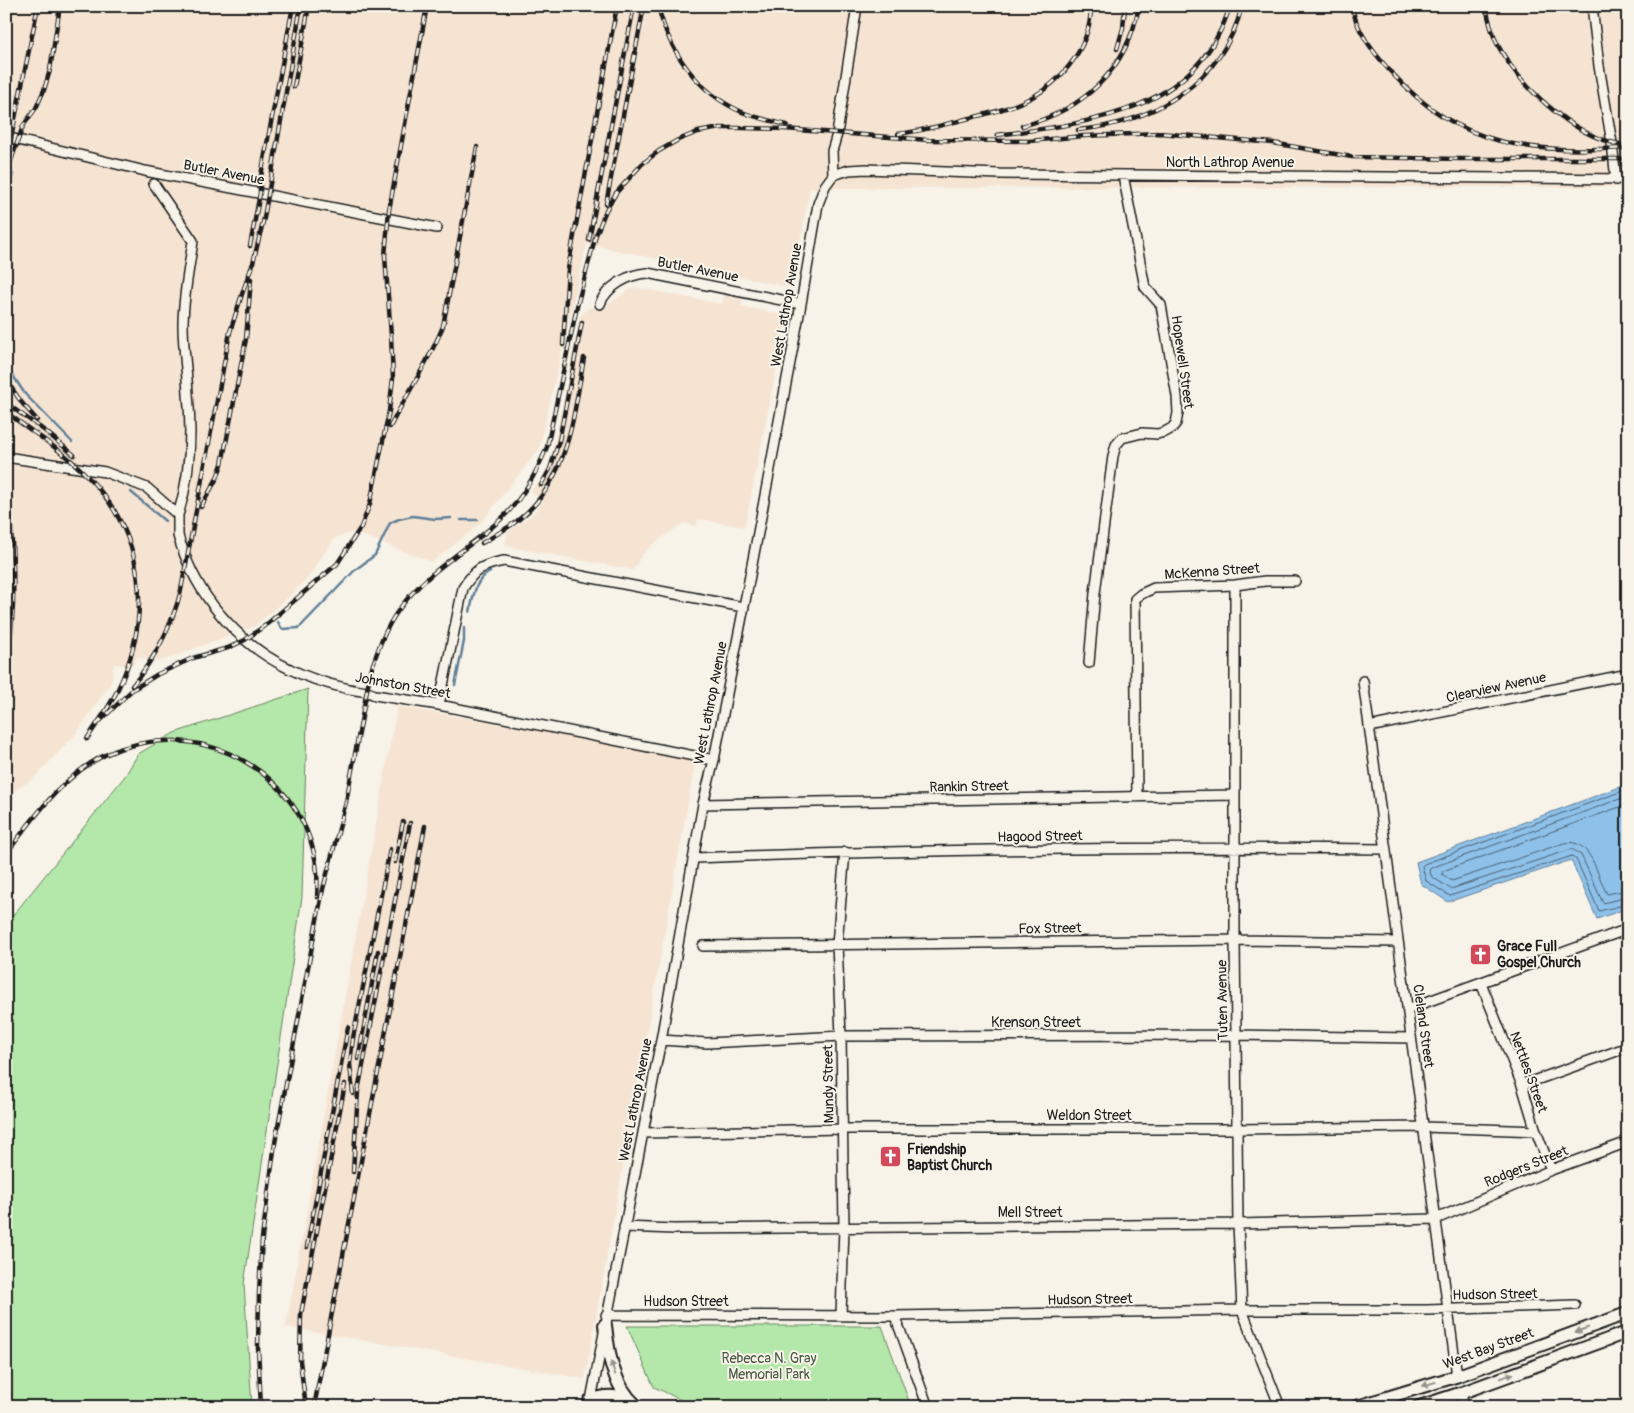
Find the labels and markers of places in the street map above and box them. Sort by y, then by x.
place label: Grace Full Gospel Church [1497,938,1581,971]
church icon: Grace Full Gospel Church [1469,942,1493,966]
place label: Friendship Baptist Church [907,1141,992,1174]
church icon: Friendship Baptist Church [879,1145,903,1169]

